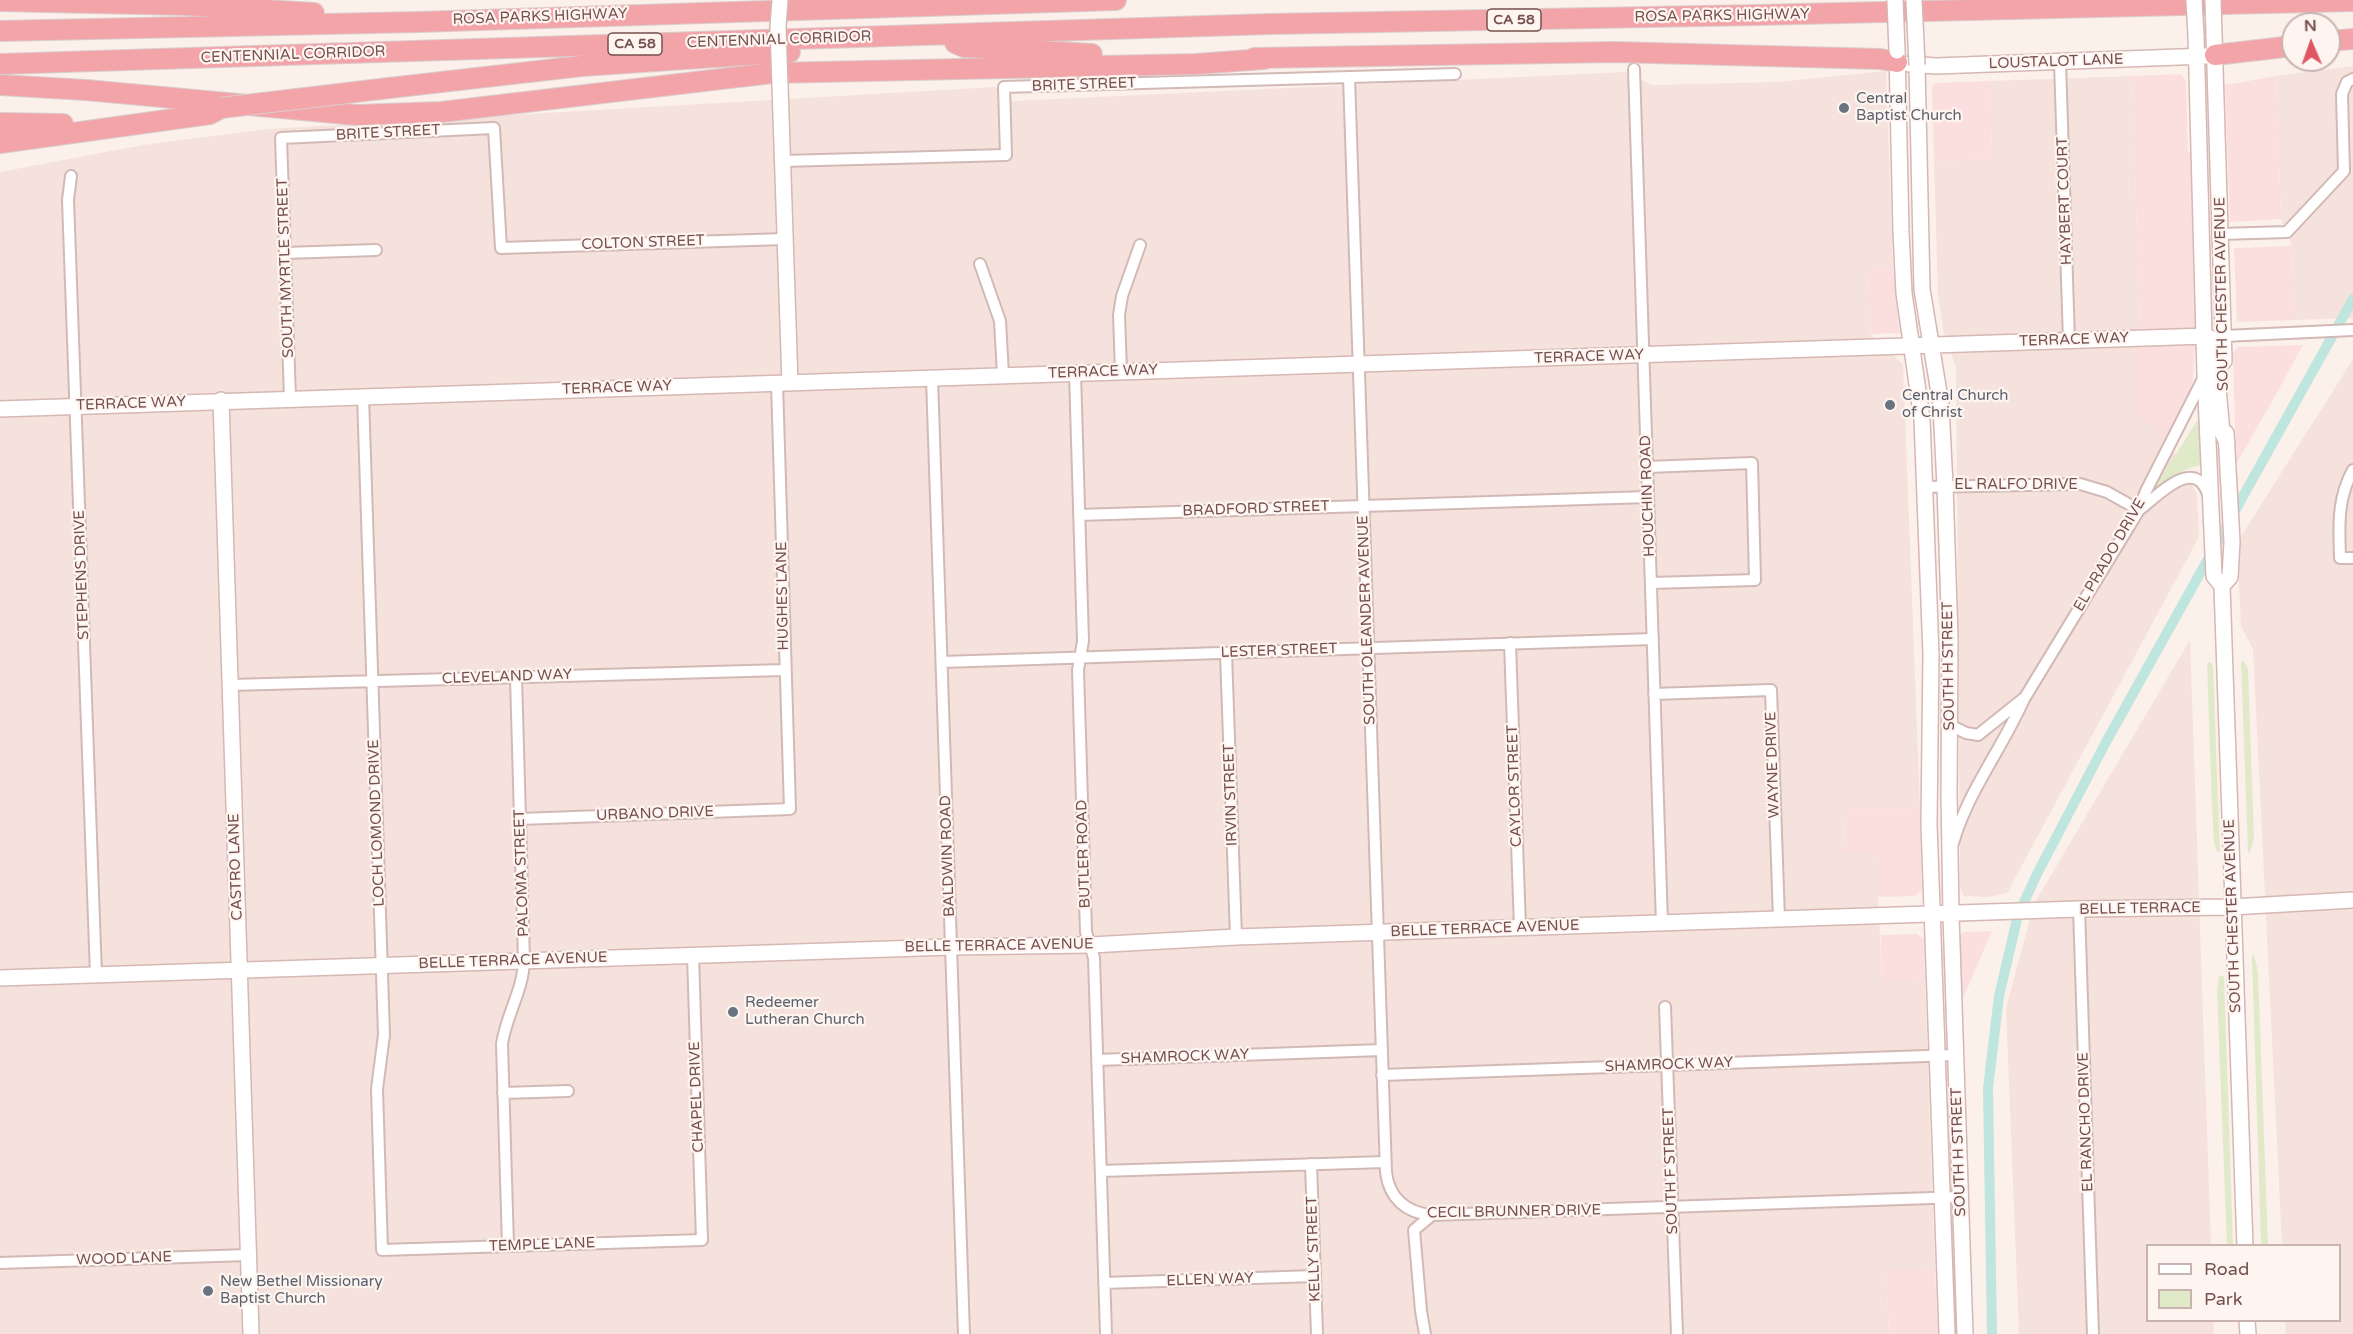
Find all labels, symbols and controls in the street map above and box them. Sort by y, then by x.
street label: ROSA PARKS HIGHWAY [452,5,628,29]
street label: ROSA PARKS HIGHWAY [1634,5,1810,27]
road number: CA 58 [1487,9,1541,31]
north arrow [2281,12,2341,72]
text: N [2304,16,2317,36]
street label: CENTENNIAL CORRIDOR [686,28,872,52]
road number: CA 58 [608,33,662,55]
street label: CENTENNIAL CORRIDOR [200,43,386,67]
street label: LOUSTALOT LANE [1988,51,2124,73]
street label: BRITE STREET [1031,74,1137,96]
place label: Central Baptist Church [1856,90,1962,125]
marker: Central Baptist Church [1837,101,1851,115]
street label: BRITE STREET [335,121,441,145]
street label: HAYBERT COURT [2054,137,2076,265]
street label: SOUTH MYRTLE STREET [274,178,298,358]
street label: SOUTH CHESTER AVENUE [2211,197,2233,391]
street label: COLTON STREET [581,232,705,254]
street label: TERRACE WAY [2019,329,2129,351]
street label: TERRACE WAY [1534,346,1644,368]
street label: TERRACE WAY [1048,361,1158,383]
street label: TERRACE WAY [562,377,672,399]
place label: Central Church of Christ [1902,387,2008,422]
street label: TERRACE WAY [76,393,186,415]
marker: Central Church of Christ [1883,398,1897,412]
street label: HOUCHIN ROAD [1637,435,1659,557]
street label: EL RALFO DRIVE [1954,476,2078,494]
street label: EL PRADO DRIVE [2070,495,2150,615]
street label: BRADFORD STREET [1182,497,1330,521]
street label: STEPHENS DRIVE [71,510,93,640]
street label: SOUTH OLEANDER AVENUE [1354,515,1380,725]
street label: HUGHES LANE [773,541,793,651]
street label: SOUTH H STREET [1939,601,1959,731]
street label: LESTER STREET [1220,640,1338,662]
street label: CLEVELAND WAY [442,666,572,688]
street label: WAYNE DRIVE [1762,711,1784,819]
street label: CAYLOR STREET [1504,724,1526,848]
street label: LOCH LOMOND DRIVE [365,739,389,907]
street label: IRVIN STREET [1220,744,1242,846]
street label: BALDWIN ROAD [937,795,959,917]
street label: BUTLER ROAD [1073,799,1095,909]
street label: URBANO DRIVE [596,803,714,825]
street label: PALOMA STREET [511,809,533,937]
street label: CASTRO LANE [225,813,247,921]
street label: SOUTH CHESTER AVENUE [2221,819,2245,1013]
street label: BELLE TERRACE [2079,899,2201,919]
street label: BELLE TERRACE AVENUE [1390,917,1580,941]
street label: BELLE TERRACE AVENUE [904,935,1094,957]
street label: BELLE TERRACE AVENUE [418,949,608,973]
place label: Redeemer Lutheran Church [745,994,865,1029]
marker: Redeemer Lutheran Church [726,1005,740,1019]
street label: CHAPEL DRIVE [686,1041,708,1153]
street label: SHAMROCK WAY [1120,1046,1250,1068]
street label: EL RANCHO DRIVE [2075,1052,2097,1192]
street label: SHAMROCK WAY [1604,1054,1734,1076]
street label: SOUTH H STREET [1948,1087,1970,1217]
street label: SOUTH F STREET [1660,1107,1682,1235]
street label: KELLY STREET [1303,1196,1325,1302]
street label: CECIL BRUNNER DRIVE [1427,1201,1601,1223]
street label: TEMPLE LANE [488,1234,596,1256]
legend [2146,1244,2341,1322]
street label: WOOD LANE [76,1248,172,1270]
text: Road [2204,1258,2249,1280]
street label: ELLEN WAY [1166,1269,1254,1291]
place label: New Bethel Missionary Baptist Church [220,1273,383,1308]
marker: New Bethel Missionary Baptist Church [201,1284,215,1298]
text: Park [2204,1288,2242,1310]

